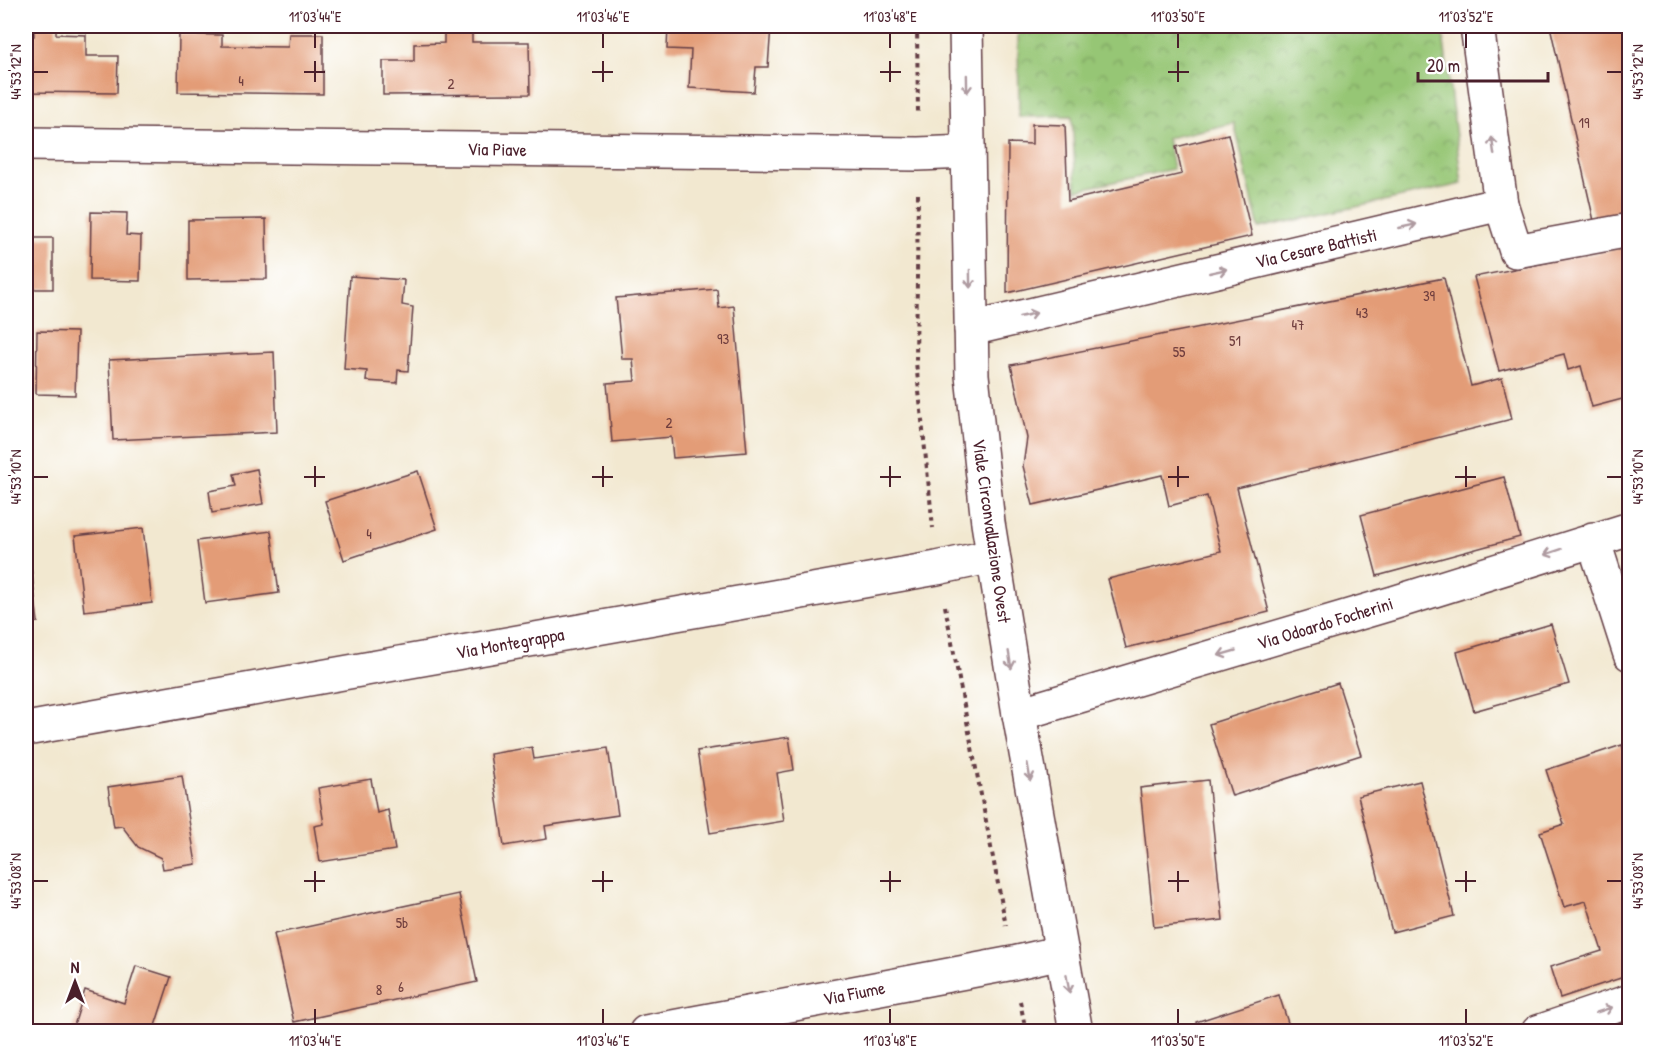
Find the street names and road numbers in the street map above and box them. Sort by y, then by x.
street label: Via Piave [467,136,527,162]
street label: Via Cesare Battisti [1253,222,1379,274]
street label: Viale Circonvallazione Ovest [967,437,1017,625]
street label: Via Odoardo Focherini [1254,590,1396,656]
street label: Via Montegrappa [454,621,566,665]
street label: Via Fiume [821,975,887,1011]

